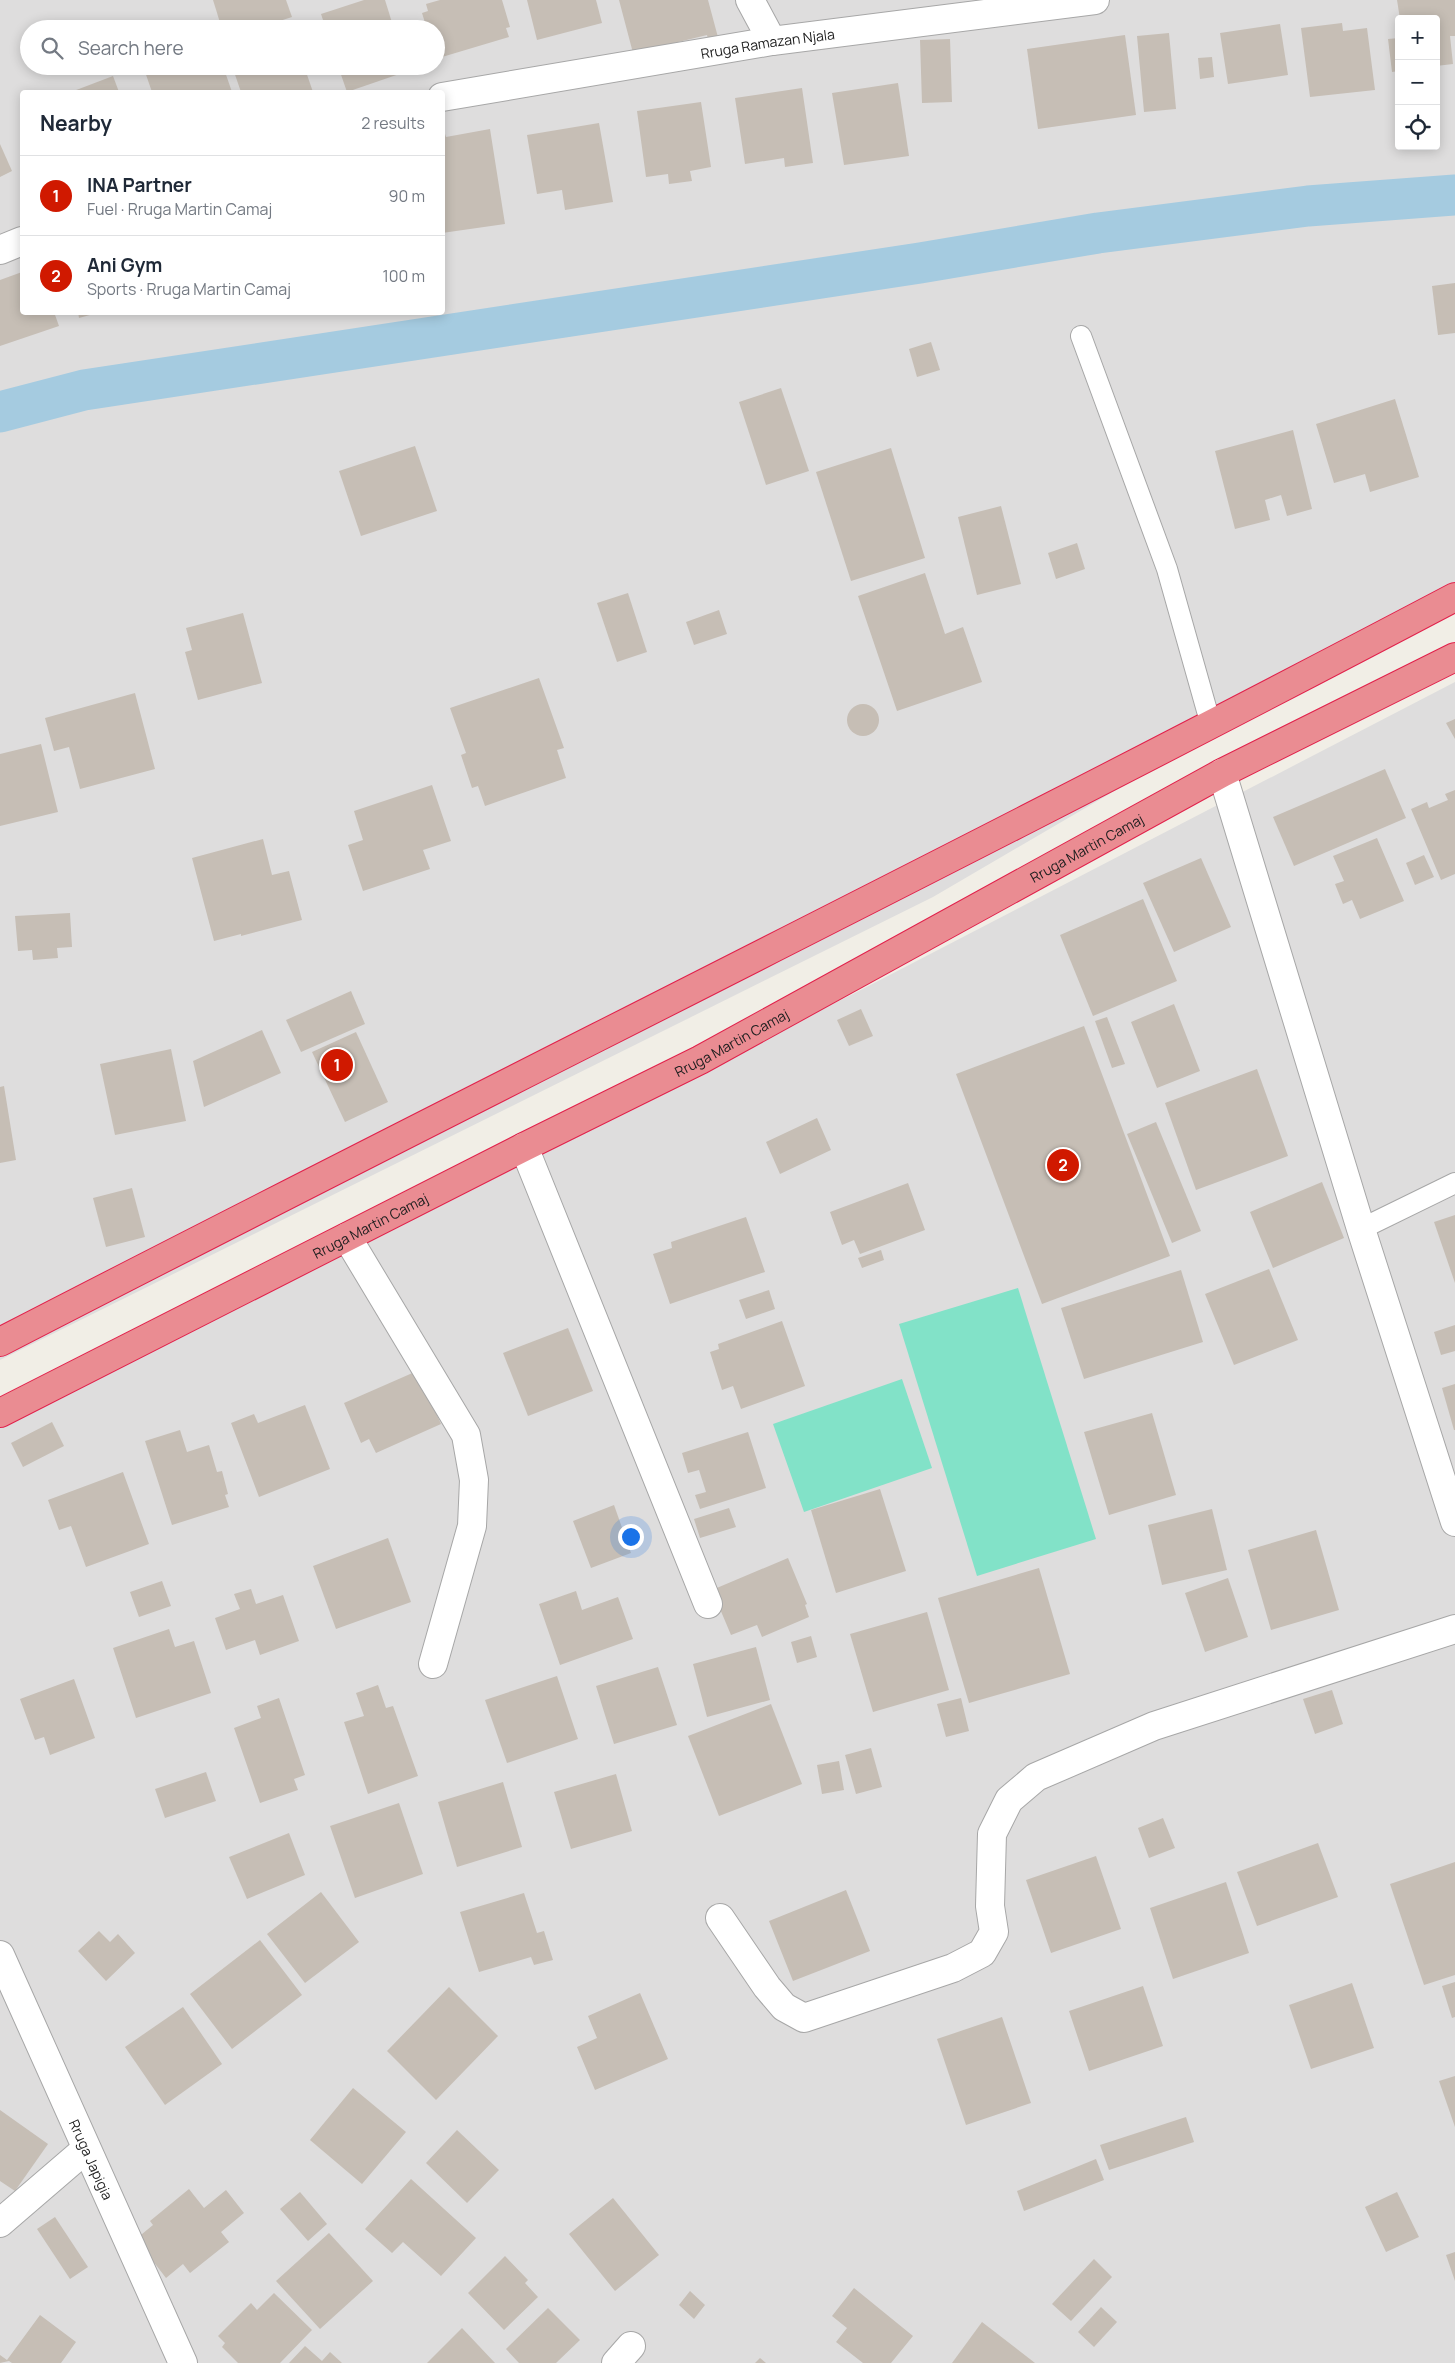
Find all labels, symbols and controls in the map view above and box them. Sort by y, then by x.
map controls [1395,15,1440,150]
button: + [1395,15,1440,60]
search box [20,20,445,75]
street label: Rruga Ramazan Njala [699,24,836,62]
icon: search [38,34,66,62]
text: Search here [78,35,184,61]
button: − [1395,60,1440,105]
button: locate [1395,105,1440,150]
text: Nearby [40,109,112,137]
text: 2 results [361,112,425,134]
text: INA Partner [87,172,192,198]
text: 1 [52,185,60,207]
text: 90 m [389,185,425,207]
text: Fuel · Rruga Martin Camaj [87,198,272,220]
text: Ani Gym [87,252,162,278]
text: 2 [51,265,61,287]
text: 100 m [382,265,425,287]
text: Sports · Rruga Martin Camaj [87,278,291,300]
street label: Rruga Martin Camaj [1026,809,1147,886]
street label: Rruga Martin Camaj [671,1004,792,1081]
pin: 1 [321,1046,353,1084]
pin: 2 [1047,1146,1079,1184]
street label: Rruga Martin Camaj [309,1188,431,1262]
your location [618,1524,644,1550]
street label: Rruga Japigia [65,2116,118,2203]

